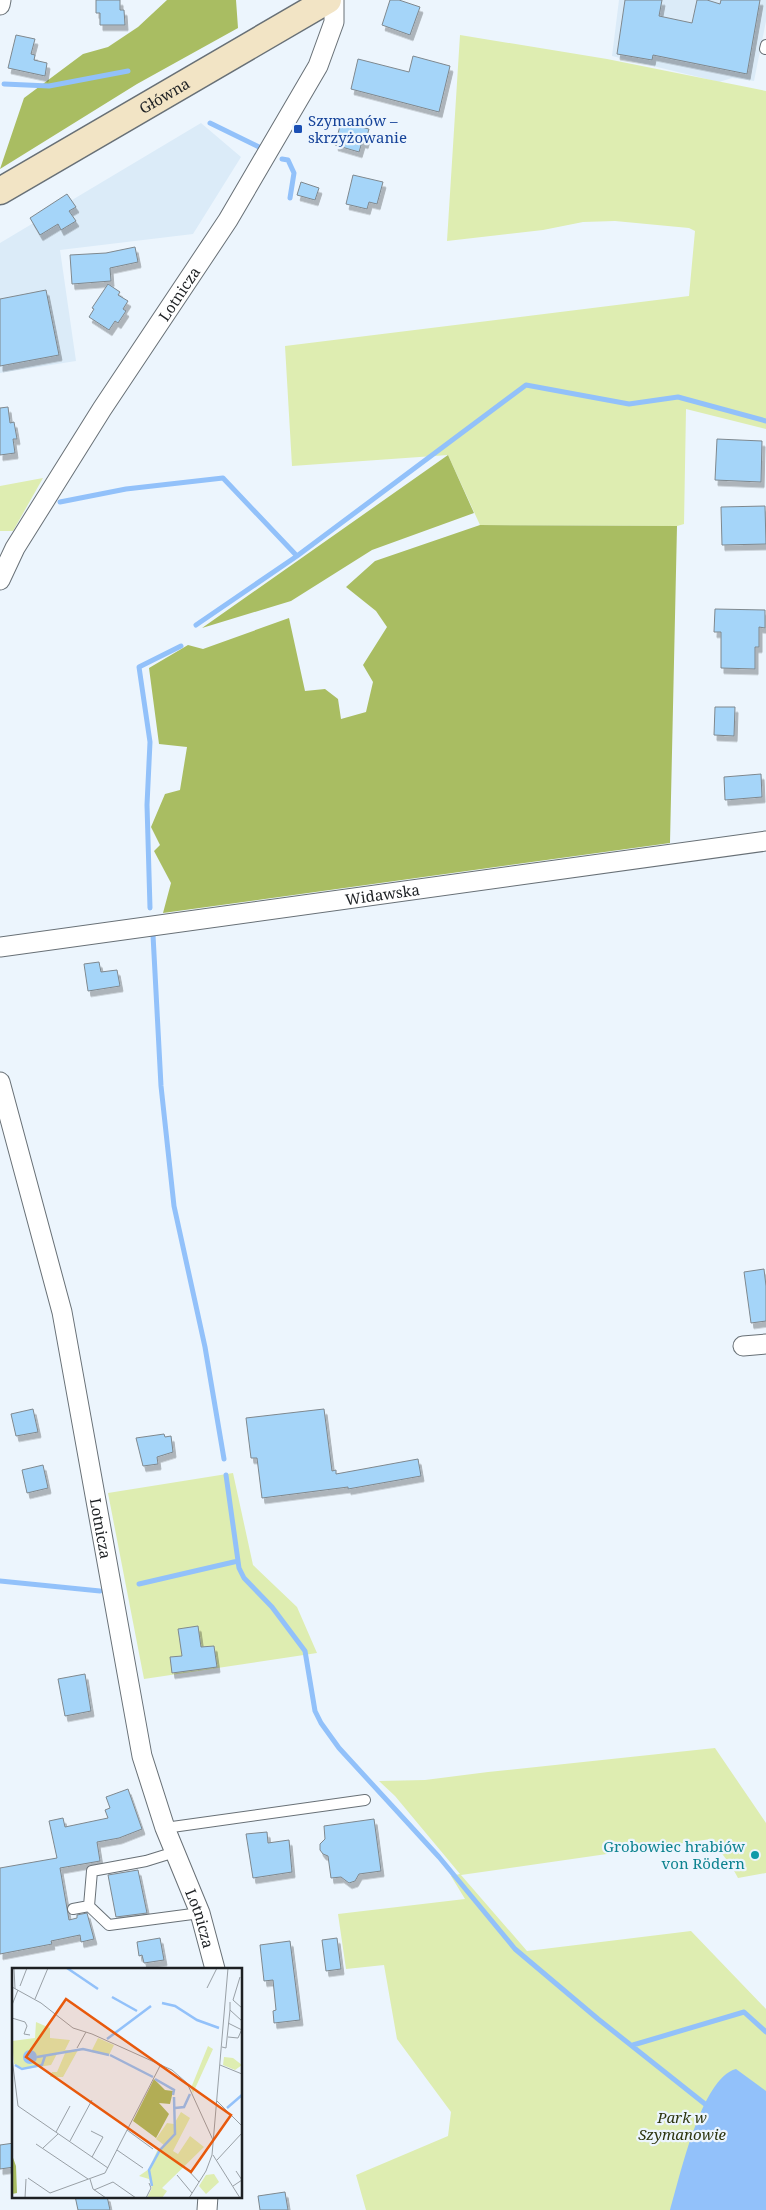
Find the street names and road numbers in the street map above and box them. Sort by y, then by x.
street label: Główna [135,73,193,118]
street label: Lotnicza [154,263,204,325]
street label: Widawska [344,879,421,909]
street label: Lotnicza [86,1496,116,1560]
street label: Lotnicza [181,1886,219,1950]

